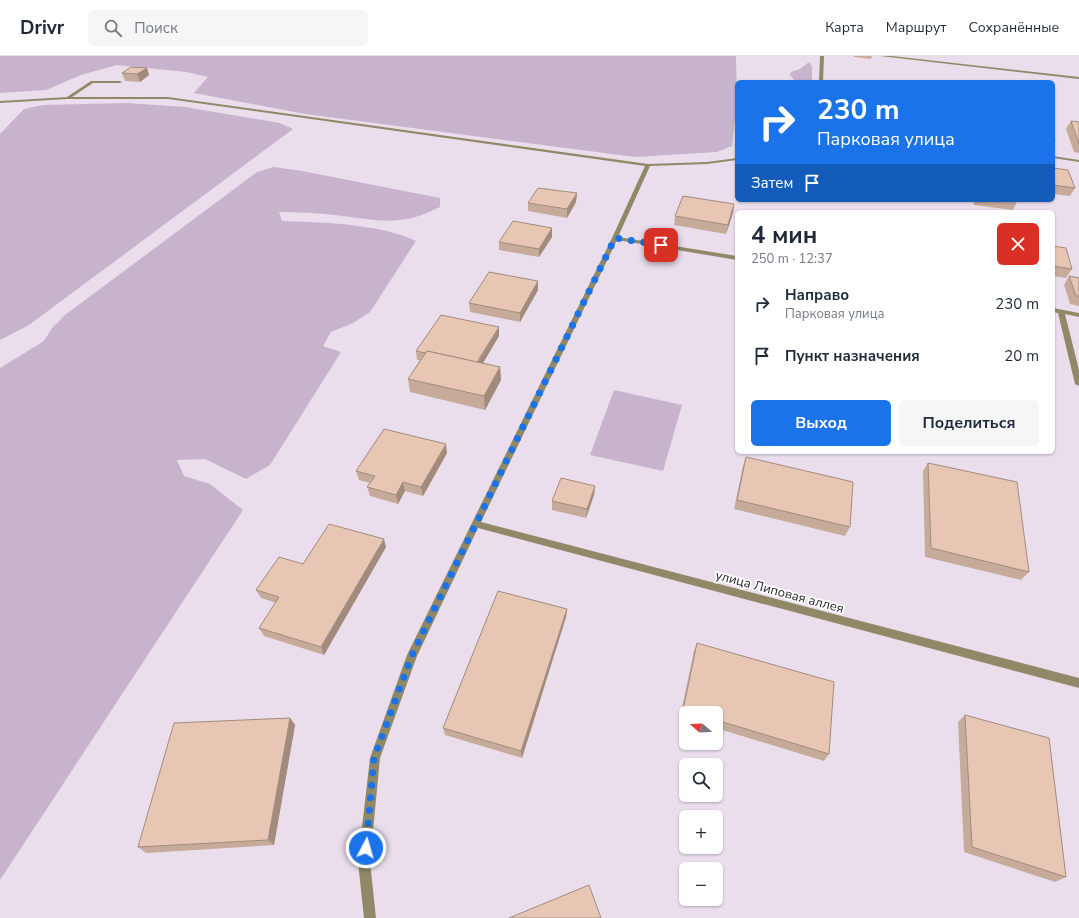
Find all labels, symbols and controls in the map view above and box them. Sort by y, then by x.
search box [88,10,368,46]
text: Drivr [20,15,64,41]
icon: search [102,17,124,39]
text: Поиск [134,18,178,38]
text: Карта [825,18,864,37]
text: Маршрут [886,18,947,37]
text: Сохранённые [969,18,1059,37]
text: 230 m [817,91,900,129]
icon: right [751,96,803,148]
text: Парковая улица [817,127,955,151]
icon: arrive [801,172,823,194]
text: Затем [751,173,793,193]
text: 4 мин [751,219,817,251]
button: close [997,223,1039,265]
pin [644,228,678,262]
icon: arrive [650,234,672,256]
text: 250 m · 12:37 [751,250,833,268]
text: Направо [785,285,849,305]
icon: right [751,293,773,315]
text: 230 m [995,294,1039,314]
text: Парковая улица [785,305,884,323]
icon: arrive [751,345,773,367]
text: Пункт назначения [785,346,920,366]
text: 20 m [1004,346,1039,366]
button: Выход [751,400,891,446]
button: Поделиться [899,400,1039,446]
street label: улица Липовая аллея [714,566,846,618]
north arrow [679,706,723,750]
map controls [679,706,723,906]
button: search [679,758,723,802]
button: + [679,810,723,854]
position arrow [345,827,387,869]
button: − [679,862,723,906]

